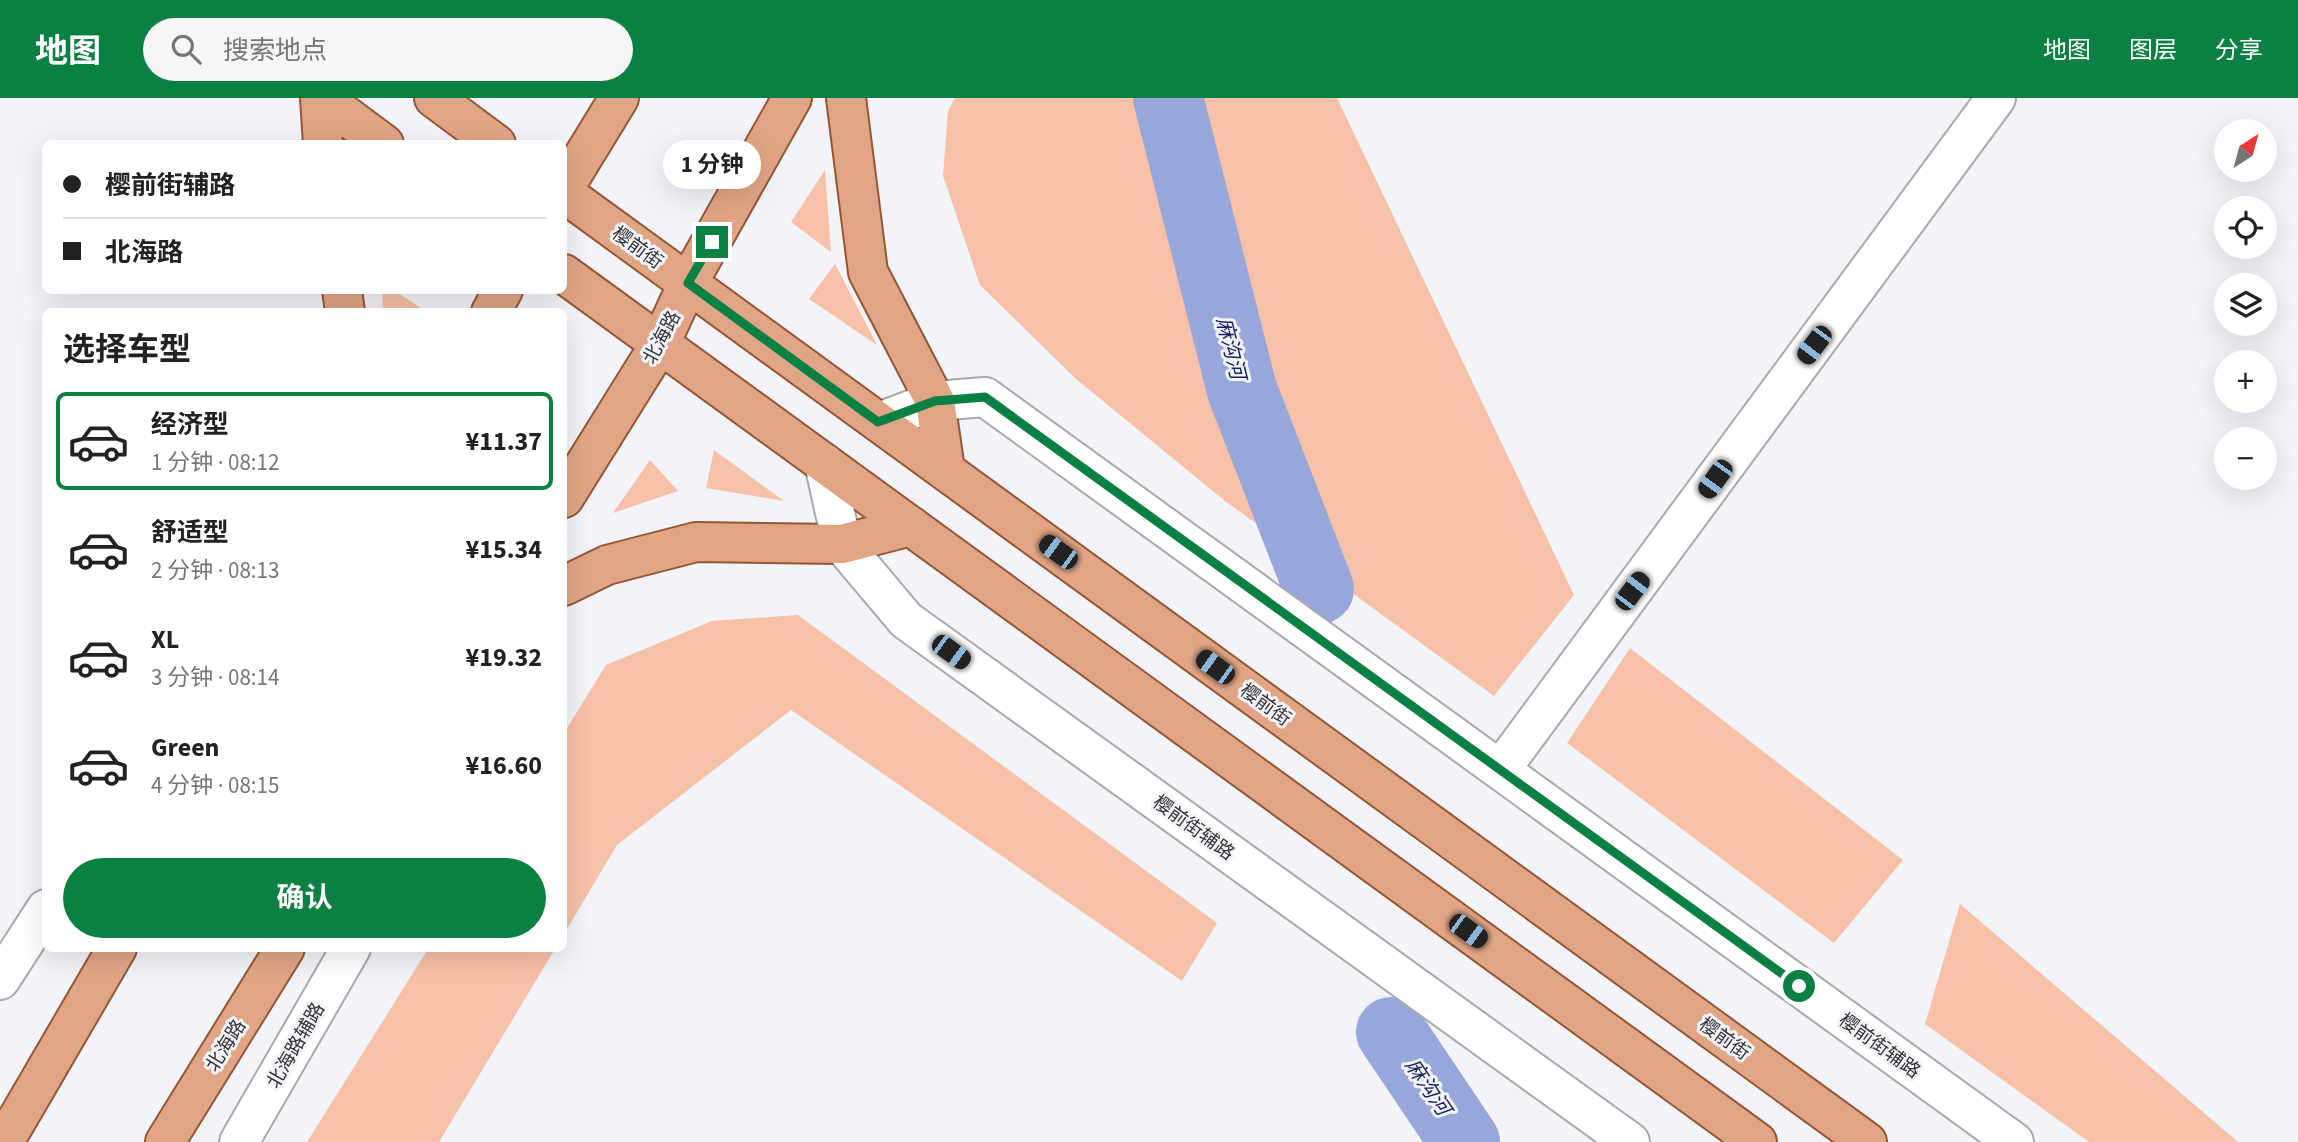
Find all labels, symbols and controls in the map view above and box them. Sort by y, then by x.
search box [143,18,633,81]
text: 地图 [35,28,101,75]
icon: search [167,30,205,68]
text: 搜索地点 [223,32,327,69]
text: 地图 [2043,33,2091,68]
text: 图层 [2129,33,2177,68]
text: 分享 [2215,33,2263,68]
north arrow [2214,119,2277,182]
map controls [2214,119,2277,490]
callout: 1 分钟 [663,141,761,190]
text: 1 分钟 [681,148,743,181]
text: 樱前街辅路 [105,167,235,204]
button: locate [2214,196,2277,259]
street label: 樱前街 [606,221,668,276]
route end [696,226,728,258]
text: 北海路 [105,234,183,271]
button: layers [2214,273,2277,336]
street label: 北海路 [637,306,688,369]
water label: 麻沟河 [1209,314,1254,386]
car [1793,322,1836,368]
text: 选择车型 [63,327,191,373]
button: + [2214,350,2277,413]
text: 经济型 [151,406,229,443]
icon: car [67,410,130,473]
text: ¥11.37 [466,423,542,460]
button: − [2214,427,2277,490]
text: 1 分钟 · 08:12 [151,446,279,479]
car [1695,456,1736,502]
text: 舒适型 [151,514,229,551]
icon: car [67,518,130,581]
text: ¥15.34 [466,531,542,568]
car [1035,531,1082,573]
text: 2 分钟 · 08:13 [151,554,279,587]
car [1611,568,1654,614]
text: XL [151,621,179,658]
icon: car [67,626,130,689]
car [928,631,975,673]
text: ¥19.32 [466,639,542,676]
car [1192,646,1239,688]
text: 3 分钟 · 08:14 [151,661,279,694]
street label: 樱前街 [1234,678,1296,733]
text: Green [151,729,219,766]
icon: car [67,734,130,797]
text: ¥16.60 [466,747,542,784]
text: 4 分钟 · 08:15 [151,769,279,802]
street label: 樱前街辅路 [1147,789,1239,867]
button: 确认 [63,858,546,938]
car [1445,910,1492,952]
route start [1783,970,1815,1002]
street label: 北海路辅路 [261,998,332,1094]
street label: 樱前街辅路 [1833,1007,1925,1085]
street label: 樱前街 [1693,1012,1755,1067]
street label: 北海路 [200,1014,253,1077]
water label: 麻沟河 [1398,1052,1460,1125]

